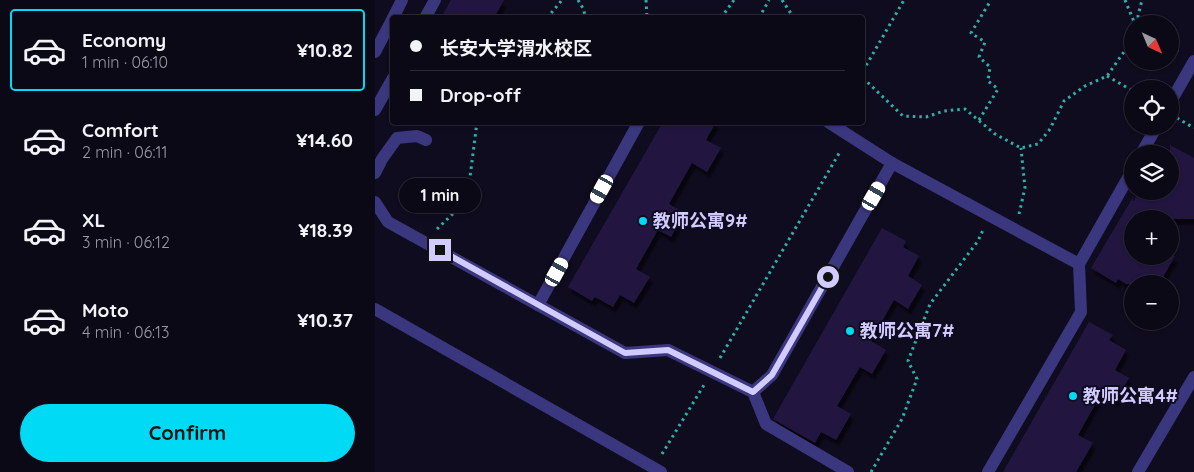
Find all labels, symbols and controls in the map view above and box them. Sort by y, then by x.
north arrow [1124,15,1179,70]
map controls [1124,15,1179,330]
icon: car [22,28,67,73]
text: Economy [82,28,166,52]
text: 长安大学渭水校区 [440,36,592,60]
text: ¥10.82 [297,38,353,62]
text: 1 min · 06:10 [82,52,168,72]
button: locate [1124,80,1179,135]
text: Drop-off [440,83,521,107]
icon: car [22,118,67,163]
text: Comfort [82,118,159,142]
text: ¥14.60 [296,128,353,152]
text: 2 min · 06:11 [82,142,167,162]
button: layers [1124,145,1179,200]
car [588,172,615,206]
callout: 1 min [399,178,481,212]
car [860,179,887,213]
text: 1 min [421,185,459,205]
icon: car [22,208,67,253]
text: XL [82,208,105,232]
place label: 教师公寓9# [653,209,748,232]
button: + [1124,210,1179,265]
marker: 教师公寓9# [637,215,649,227]
text: ¥18.39 [298,218,353,242]
text: 3 min · 06:12 [82,232,170,252]
route end [429,239,451,261]
car [543,255,570,289]
route start [817,266,839,288]
button: − [1124,275,1179,330]
icon: car [22,298,67,343]
text: Moto [82,298,129,322]
text: ¥10.37 [297,308,353,332]
place label: 教师公寓7# [860,319,954,342]
text: 4 min · 06:13 [82,322,169,342]
marker: 教师公寓7# [844,325,856,337]
place label: 教师公寓4# [1083,384,1178,407]
marker: 教师公寓4# [1067,390,1079,402]
button: Confirm [20,404,355,462]

